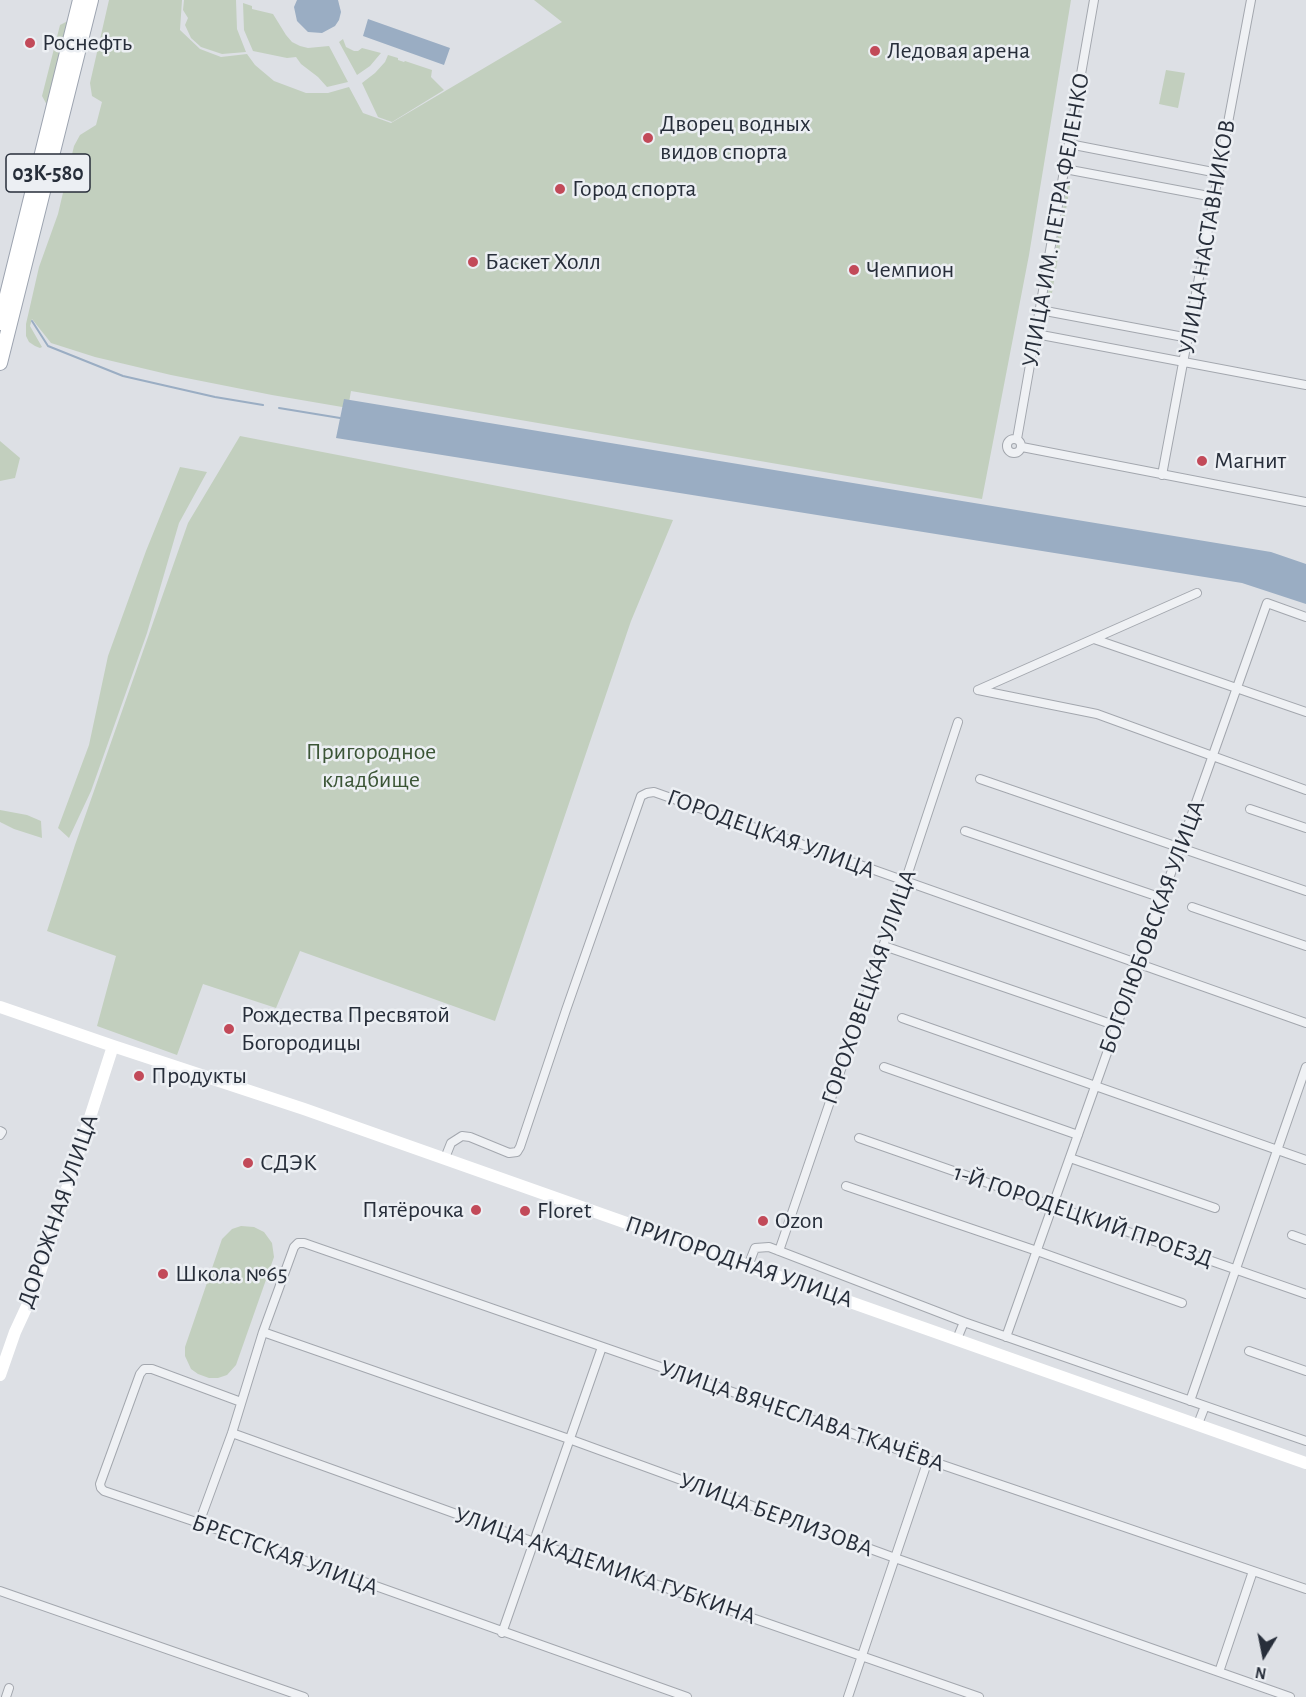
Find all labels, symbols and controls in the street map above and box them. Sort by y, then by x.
place label: Роснефть [42,29,132,57]
marker: Роснефть [23,36,37,50]
place label: Ледовая арена [887,37,1030,65]
marker: Ледовая арена [868,44,882,58]
street label: УЛИЦА ИМ. ПЕТРА ФЕЛЕНКО [1016,71,1096,369]
place label: Дворец водных видов спорта [660,110,811,166]
street label: УЛИЦА НАСТАВНИКОВ [1172,117,1242,357]
marker: Дворец водных видов спорта [641,131,655,145]
road number: 03К-580 [6,154,90,192]
place label: Город спорта [572,175,696,203]
marker: Город спорта [553,182,567,196]
place label: Баскет Холл [485,248,601,276]
marker: Баскет Холл [466,255,480,269]
place label: Чемпион [866,256,954,284]
marker: Чемпион [847,263,861,277]
place label: Магнит [1214,447,1286,475]
marker: Магнит [1195,454,1209,468]
park label: Пригородное кладбище [306,738,436,794]
street label: ГОРОДЕЦКАЯ УЛИЦА [663,783,879,885]
street label: БОГОЛЮБОВСКАЯ УЛИЦА [1093,796,1211,1058]
street label: ГОРОХОВЕЦКАЯ УЛИЦА [815,866,923,1108]
place label: Рождества Пресвятой Богородицы [241,1001,450,1057]
marker: Рождества Пресвятой Богородицы [222,1022,236,1036]
place label: Продукты [151,1062,247,1090]
marker: Продукты [132,1069,146,1083]
street label: ДОРОЖНАЯ УЛИЦА [11,1110,105,1312]
place label: СДЭК [260,1149,317,1177]
marker: СДЭК [241,1156,255,1170]
street label: 1-Й ГОРОДЕЦКИЙ ПРОЕЗД [950,1158,1216,1274]
place label: Пятёрочка [362,1196,464,1224]
place label: Floret [537,1197,591,1225]
marker: Пятёрочка [469,1203,483,1217]
marker: Floret [518,1204,532,1218]
place label: Ozon [775,1207,824,1235]
street label: ПРИГОРОДНАЯ УЛИЦА [621,1210,857,1314]
marker: Ozon [756,1214,770,1228]
place label: Школа №65 [175,1260,288,1288]
marker: Школа №65 [156,1267,170,1281]
street label: УЛИЦА ВЯЧЕСЛАВА ТКАЧЁВА [656,1354,948,1478]
street label: УЛИЦА БЕРЛИЗОВА [675,1467,877,1563]
street label: УЛИЦА АКАДЕМИКА ГУБКИНА [450,1501,760,1631]
street label: БРЕСТСКАЯ УЛИЦА [188,1508,382,1602]
north arrow [1234,1625,1294,1685]
text: N [1254,1664,1268,1682]

